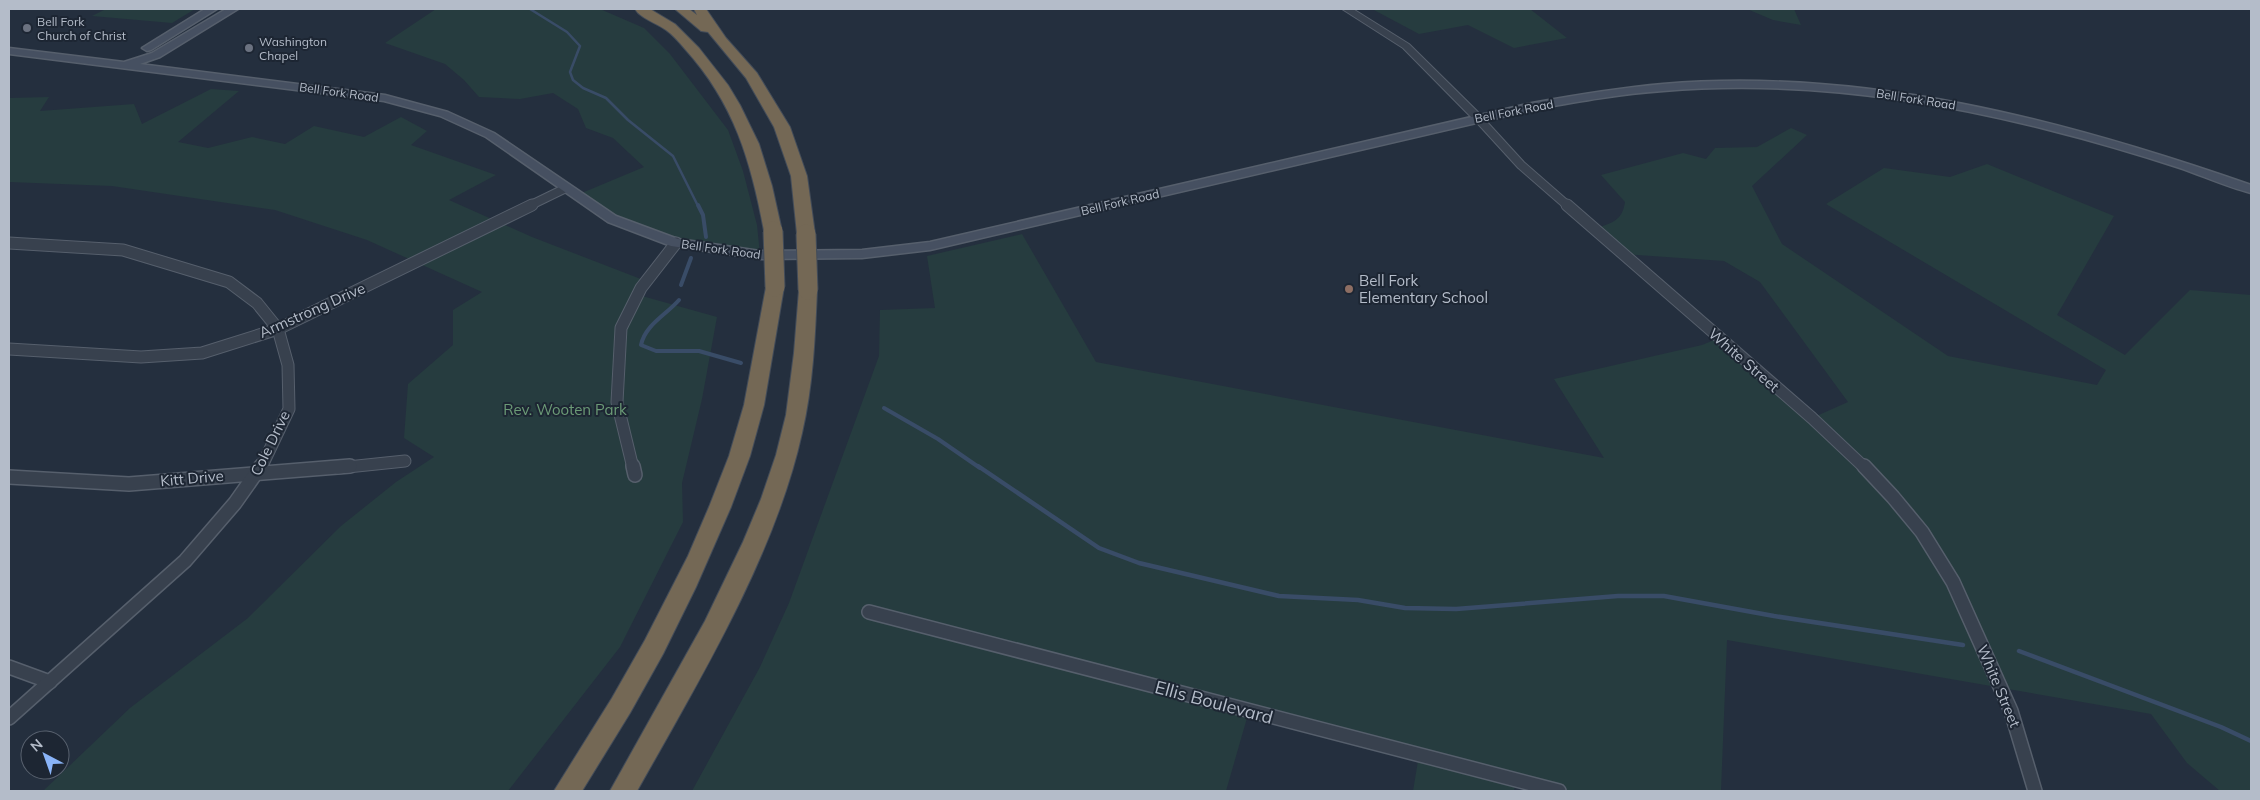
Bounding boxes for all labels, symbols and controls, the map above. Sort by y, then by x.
place label: Bell Fork Church of Christ [37,14,126,43]
marker: Bell Fork Church of Christ [21,22,33,34]
place label: Washington Chapel [259,34,327,63]
marker: Washington Chapel [243,42,255,54]
street label: Bell Fork Road [298,79,380,105]
street label: Bell Fork Road [1875,85,1957,113]
street label: Bell Fork Road [1473,96,1555,126]
street label: Bell Fork Road [1079,186,1161,218]
street label: Bell Fork Road [680,236,762,262]
place label: Bell Fork Elementary School [1359,271,1488,307]
street label: Armstrong Drive [256,278,368,342]
marker: Bell Fork Elementary School [1343,283,1355,295]
street label: White Street [1705,324,1783,396]
park label: Rev. Wooten Park [503,400,627,419]
street label: Cole Drive [246,407,294,479]
street label: Kitt Drive [160,466,224,490]
street label: White Street [1973,642,2025,730]
street label: Ellis Boulevard [1152,675,1276,729]
north arrow [20,730,70,780]
text: N [27,735,46,755]

